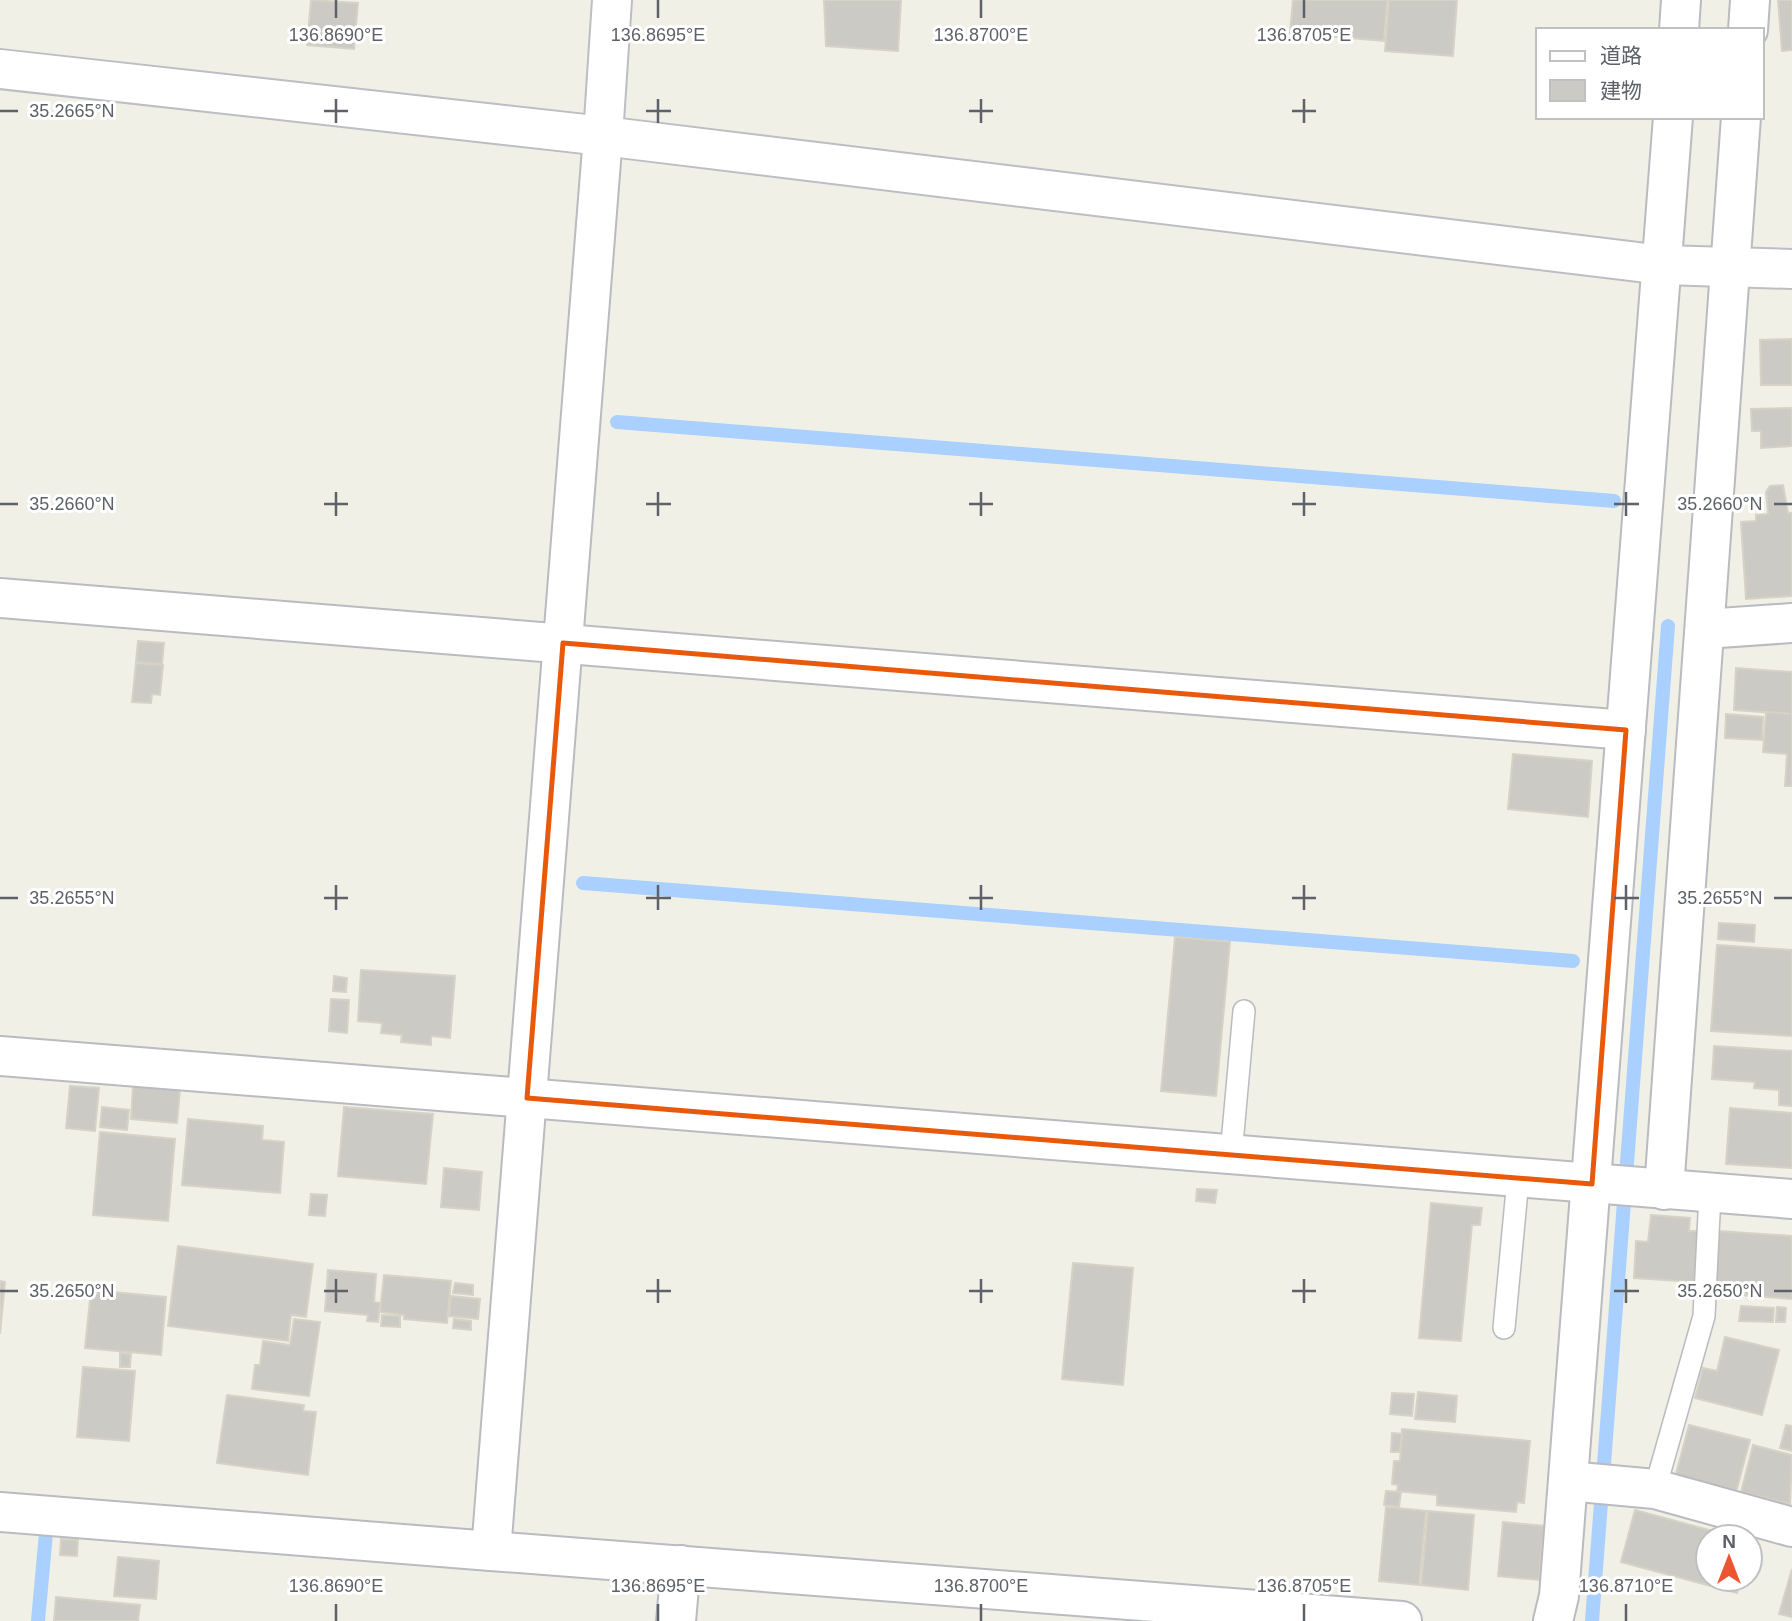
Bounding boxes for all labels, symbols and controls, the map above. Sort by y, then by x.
text: 136.8690°E [289,25,383,45]
text: 136.8695°E [611,25,705,45]
text: 136.8700°E [934,25,1028,45]
text: 136.8705°E [1257,25,1351,45]
legend [1536,28,1764,119]
text: 道路 [1600,44,1642,67]
text: 建物 [1600,79,1642,102]
text: 35.2665°N [29,101,115,121]
text: 35.2660°N [29,494,115,514]
text: 35.2660°N [1677,494,1763,514]
text: 35.2655°N [29,888,115,908]
text: 35.2655°N [1677,888,1763,908]
text: 35.2650°N [29,1281,115,1301]
text: 35.2650°N [1677,1281,1763,1301]
north arrow [1694,1523,1764,1593]
text: N [1722,1531,1736,1552]
text: 136.8690°E [289,1576,383,1596]
text: 136.8695°E [611,1576,705,1596]
text: 136.8700°E [934,1576,1028,1596]
text: 136.8705°E [1257,1576,1351,1596]
text: 136.8710°E [1579,1576,1673,1596]

